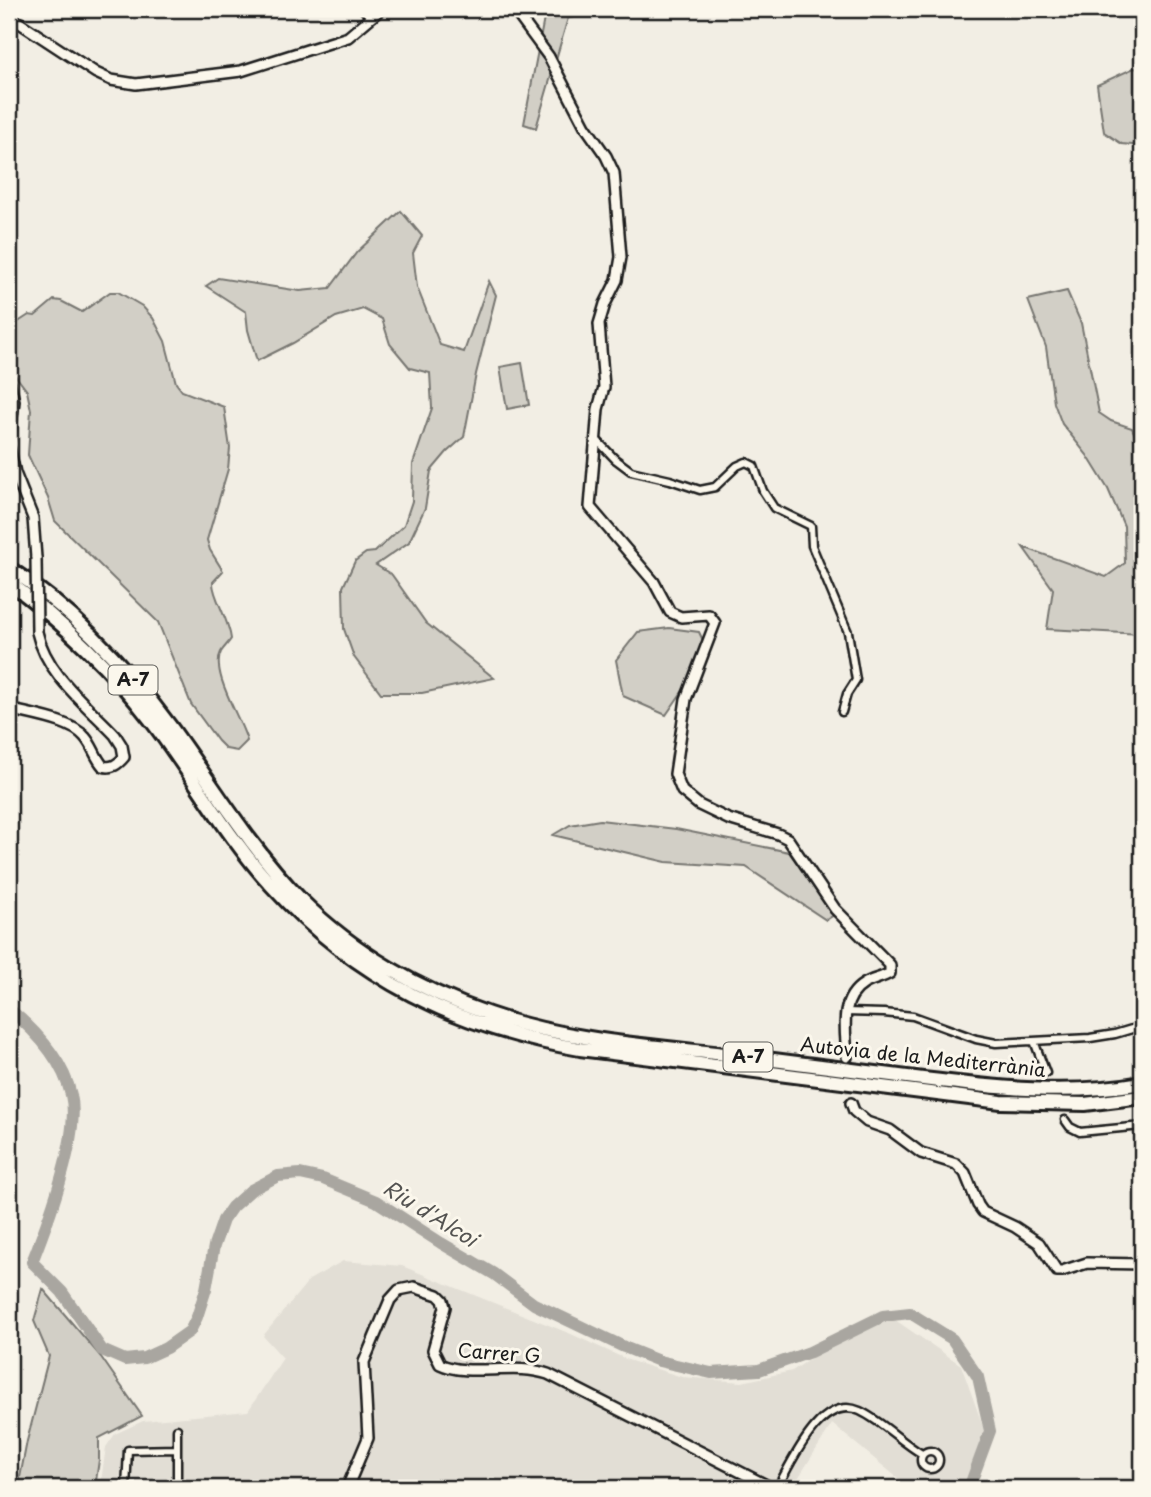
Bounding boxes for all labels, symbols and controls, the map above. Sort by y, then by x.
road number: A-7 [108,666,158,694]
street label: Autovia de la Mediterrània [799,1029,1048,1083]
road number: A-7 [724,1042,772,1072]
water label: Riu d'Alcoi [378,1171,487,1255]
street label: Carrer G [457,1335,541,1369]

